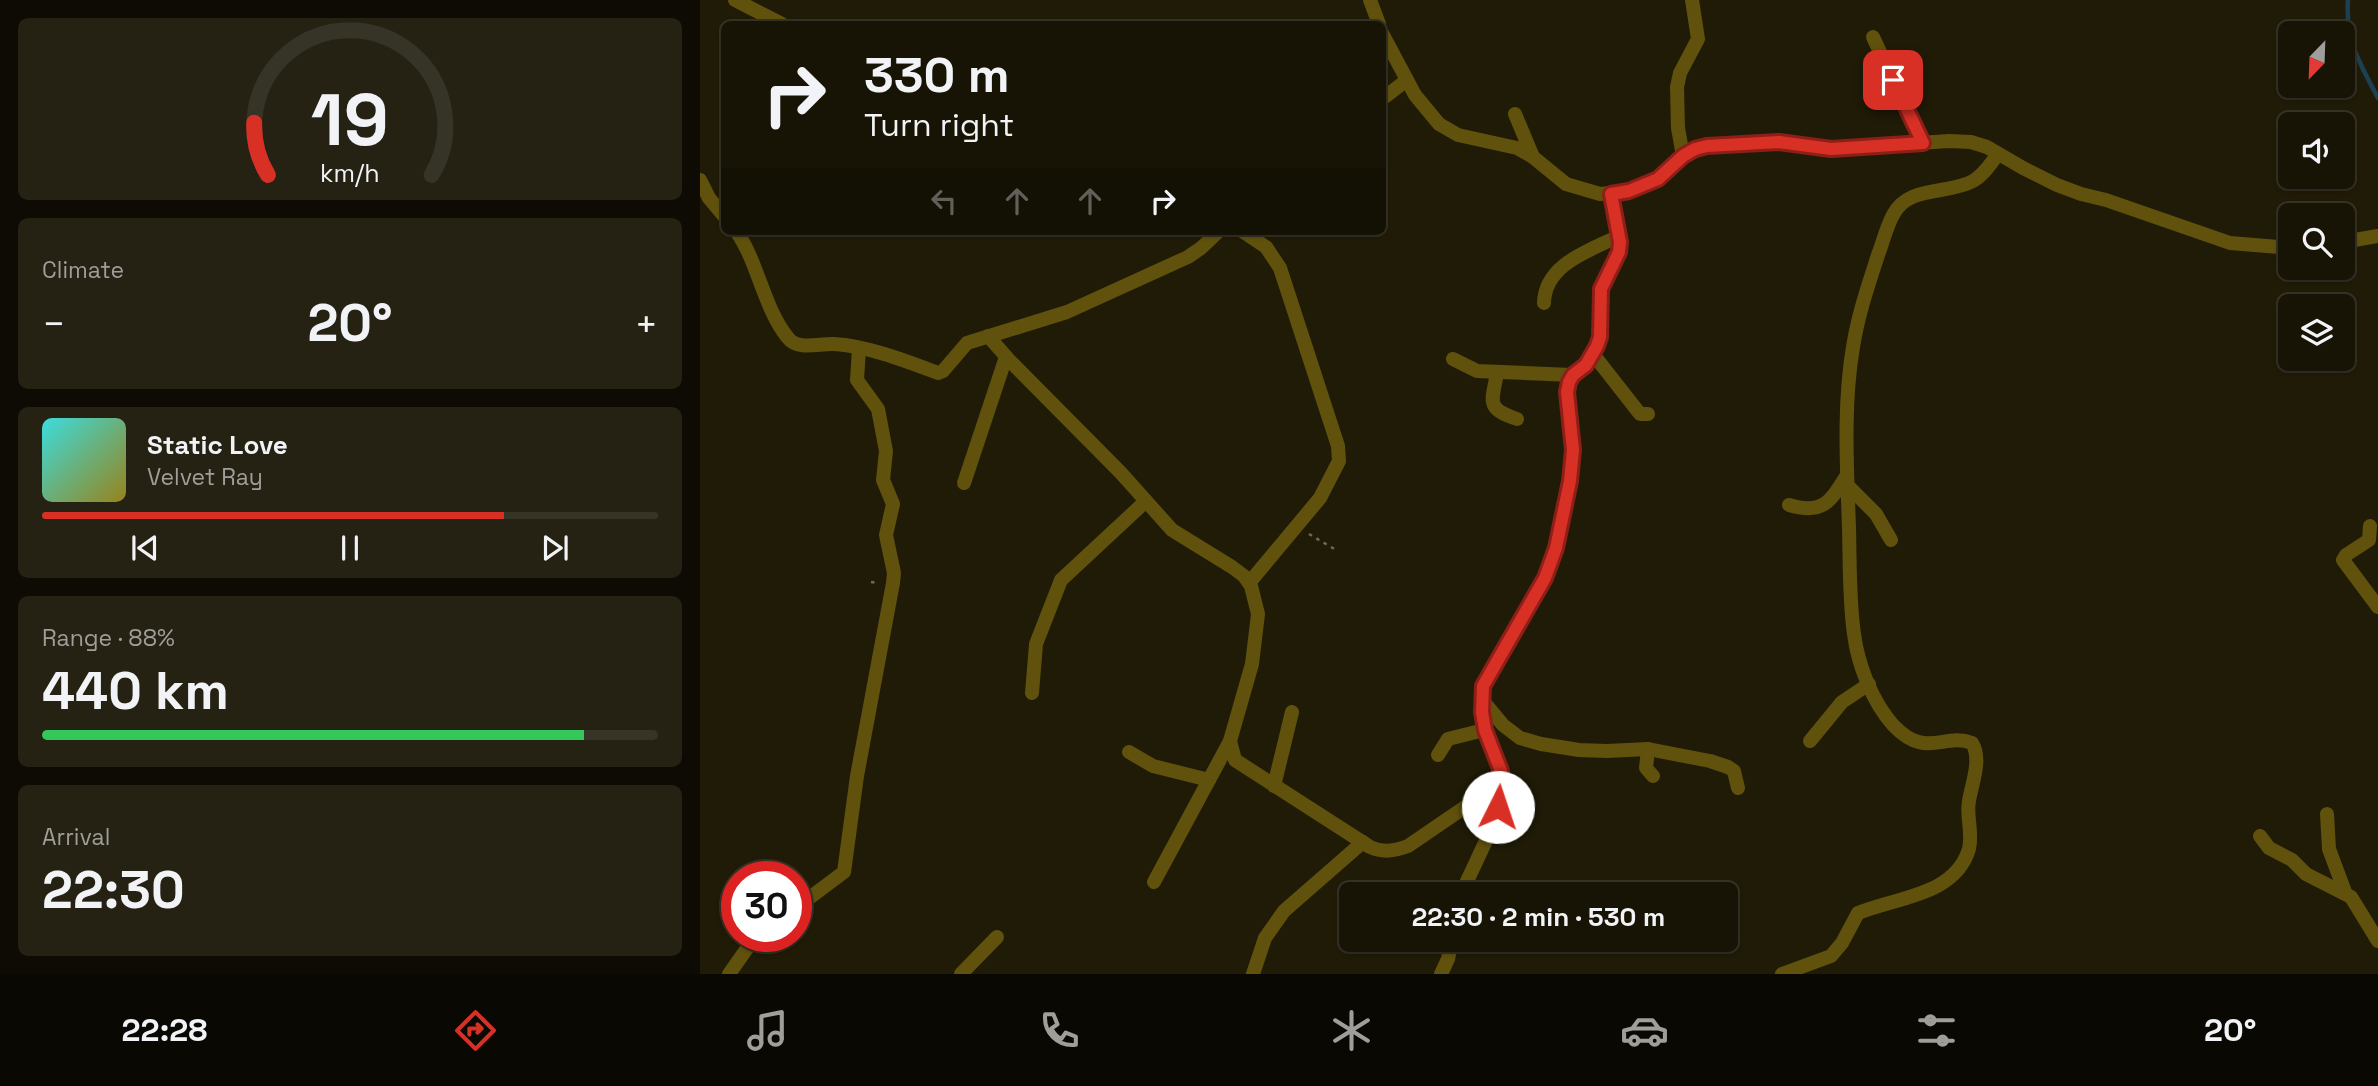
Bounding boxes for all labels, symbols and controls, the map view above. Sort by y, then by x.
north arrow [2278,21,2356,98]
map controls [2278,21,2355,371]
text: 330 m [864,44,1010,106]
icon: right [749,49,840,140]
pin [1863,50,1923,110]
icon: arrive [1874,61,1912,99]
text: 19 [311,73,389,166]
text: Turn right [864,105,1014,145]
button: sound [2278,112,2355,189]
text: km/h [320,157,380,189]
icon: left [925,182,963,220]
icon: ahead [998,182,1036,220]
icon: ahead [1071,182,1109,220]
icon: right [1144,182,1182,220]
button: search [2278,203,2355,280]
text: Climate [42,255,124,285]
text: 20° [307,290,393,356]
button: layers [2278,294,2355,371]
text: − [42,300,66,348]
text: + [634,300,658,348]
text: Static Love [147,428,288,462]
text: Velvet Ray [147,462,263,492]
icon: previous [126,529,164,567]
icon: pause [331,529,369,567]
icon: next [536,529,574,567]
text: Range · 88% [42,623,175,653]
text: 440 km [42,658,229,724]
position arrow [1461,770,1535,844]
text: Arrival [42,822,110,852]
text: 22:30 [42,857,185,923]
speed limit sign: 30 [721,861,812,952]
text: 22:30 · 2 min · 530 m [1412,900,1665,934]
icon: directions [451,1006,500,1055]
icon: music [743,1006,792,1055]
icon: phone [1035,1006,1084,1055]
icon: climate [1327,1006,1376,1055]
icon: car [1620,1006,1669,1055]
icon: filters [1912,1006,1961,1055]
text: 22:28 [122,1010,207,1050]
text: 20° [2204,1010,2256,1050]

